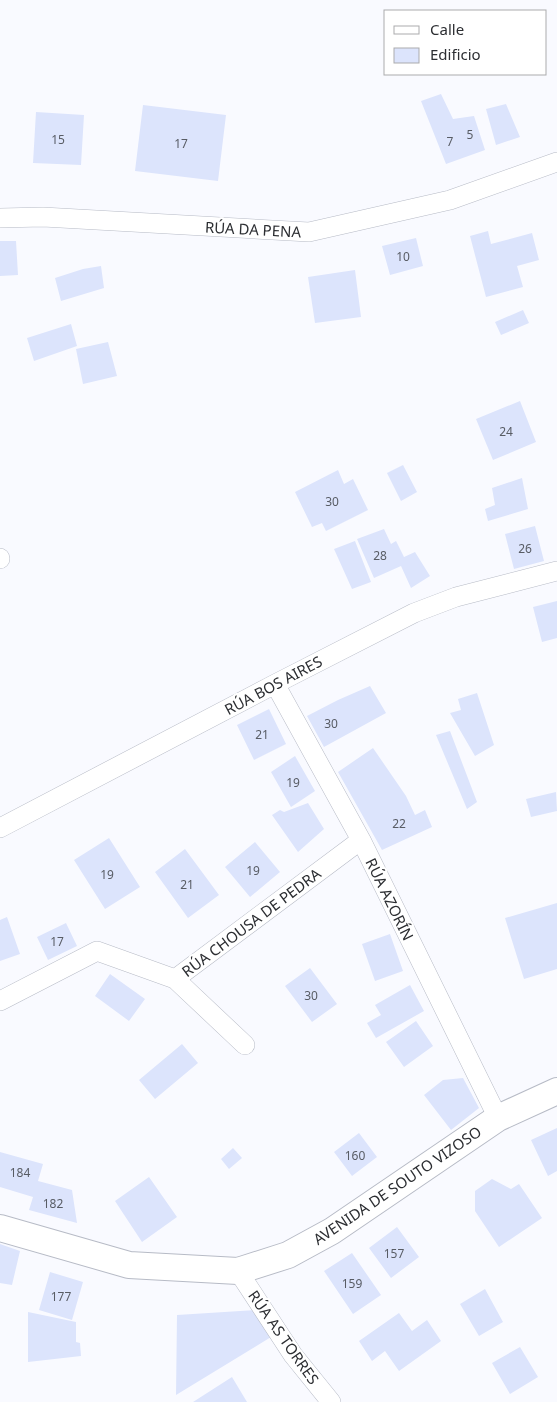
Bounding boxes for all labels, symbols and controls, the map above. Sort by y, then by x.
legend [384,10,547,75]
text: Calle [430,19,464,39]
text: Edificio [430,44,481,64]
house number: 5 [467,126,474,143]
house number: 15 [51,131,65,148]
house number: 7 [447,133,454,150]
house number: 17 [174,135,188,152]
street label: RÚA DA PENA [204,216,302,242]
house number: 10 [396,248,410,265]
house number: 24 [499,423,513,440]
house number: 30 [325,493,339,510]
house number: 26 [518,540,532,557]
house number: 28 [373,547,387,564]
street label: RÚA BOS AIRES [221,651,325,719]
house number: 30 [324,715,338,732]
house number: 21 [255,726,269,743]
house number: 19 [286,774,300,791]
house number: 22 [392,815,406,832]
street label: RÚA AZORÍN [361,855,419,943]
house number: 19 [246,862,260,879]
street label: RÚA CHOUSA DE PEDRA [177,863,325,981]
house number: 19 [100,866,114,883]
house number: 21 [180,876,194,893]
house number: 17 [50,933,64,950]
house number: 30 [304,987,318,1004]
street label: AVENIDA DE SOUTO VIZOSO [309,1121,485,1249]
house number: 160 [345,1147,365,1164]
house number: 184 [10,1164,30,1181]
house number: 182 [43,1195,63,1212]
house number: 157 [384,1245,404,1262]
house number: 159 [342,1275,362,1292]
street label: RÚA AS TORRES [244,1286,324,1388]
house number: 177 [51,1288,71,1305]

